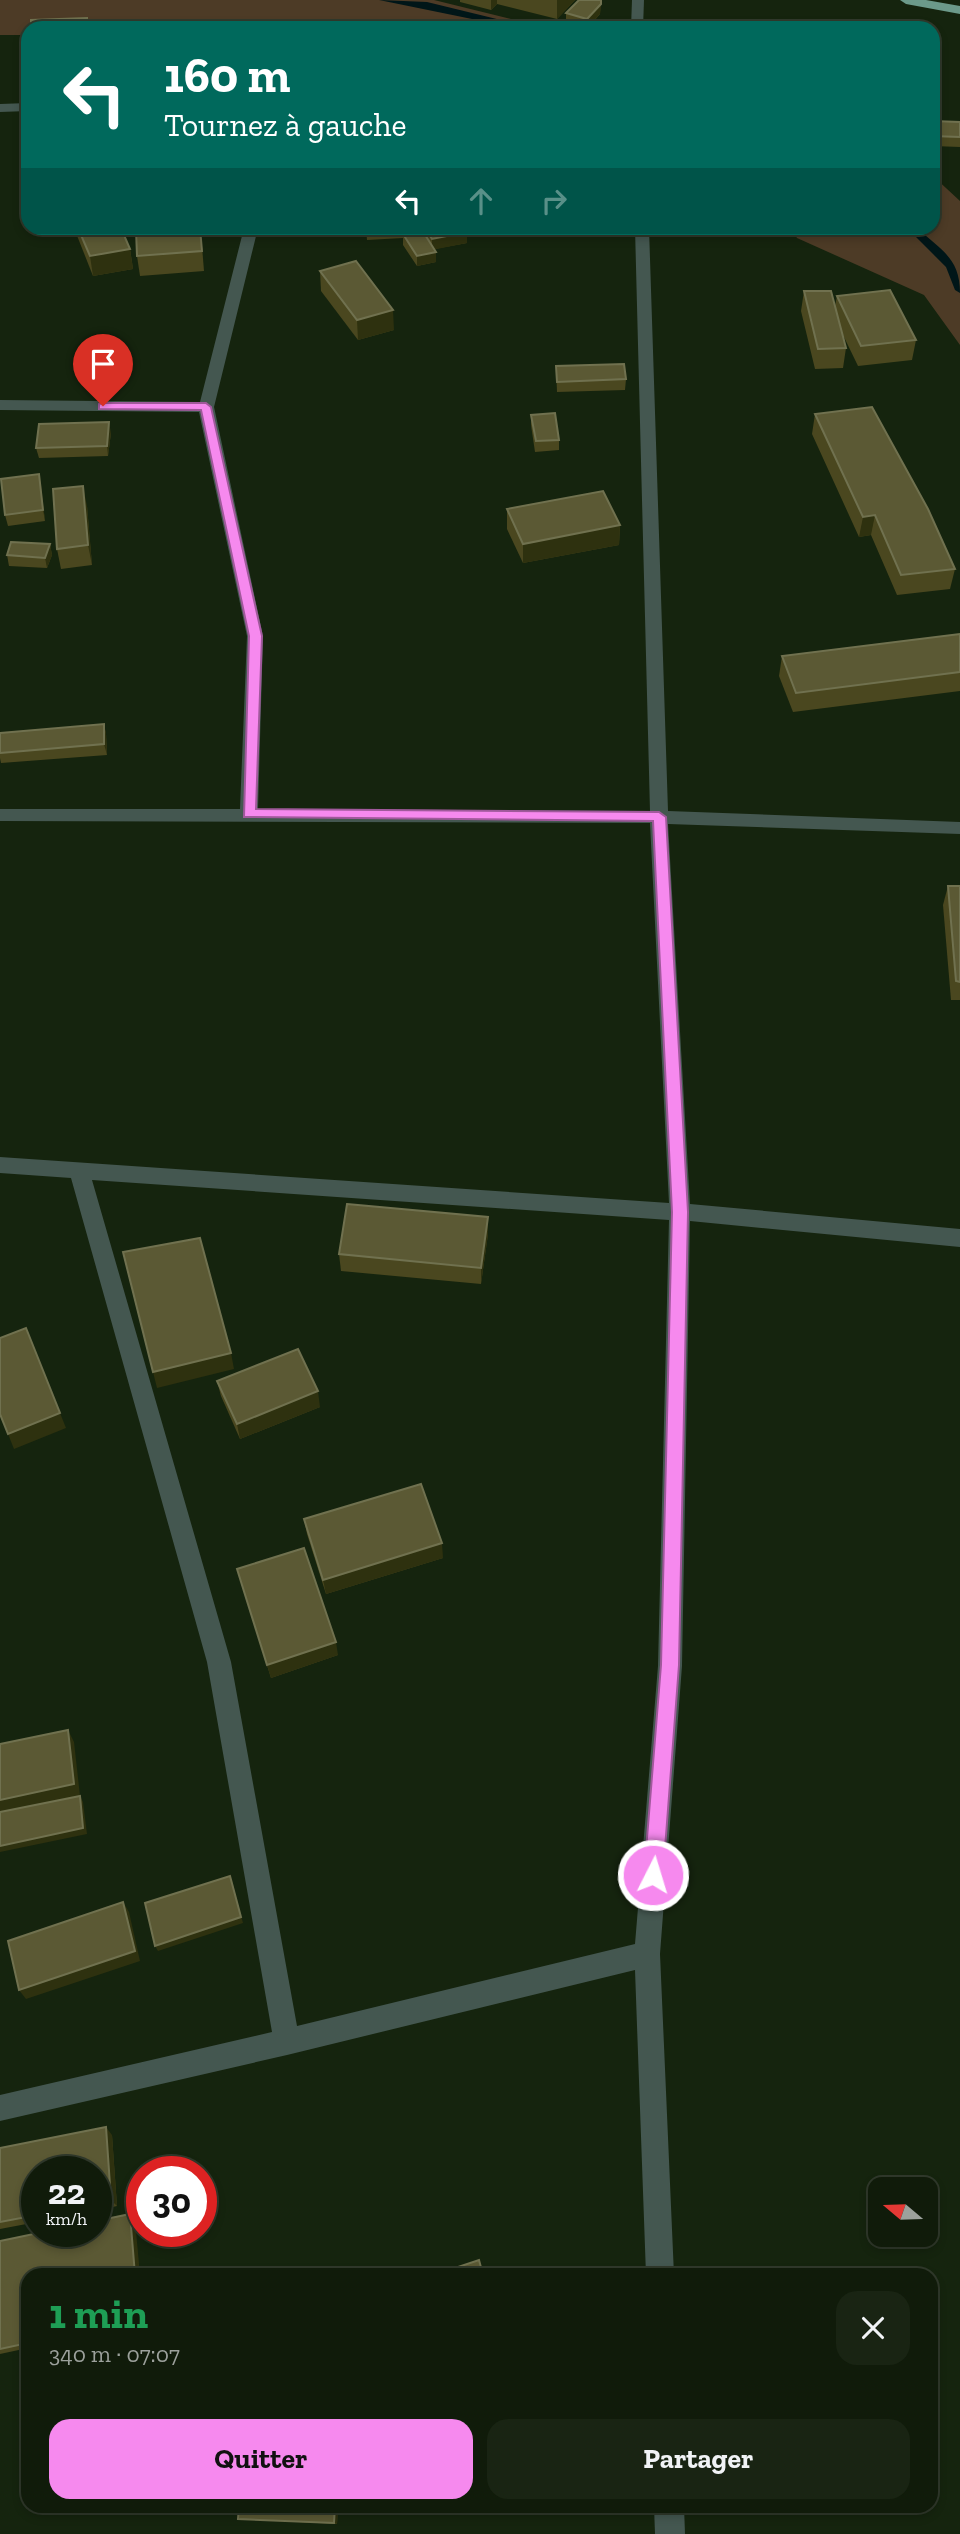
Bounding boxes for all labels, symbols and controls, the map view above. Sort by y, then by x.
text: 160 m [164,46,290,105]
icon: left [49,49,140,140]
text: Tournez à gauche [164,106,407,144]
icon: left [389,182,427,220]
icon: ahead [462,182,500,220]
icon: right [535,182,573,220]
pin [73,334,133,406]
icon: arrive [84,345,122,383]
position arrow [616,1838,690,1912]
speed limit sign: 30 [126,2156,217,2247]
text: 22 [48,2171,85,2213]
north arrow [868,2177,938,2247]
map controls [868,2177,938,2247]
text: km/h [46,2208,87,2230]
text: 1 min [49,2288,148,2339]
button: close [836,2291,910,2365]
text: 340 m · 07:07 [49,2340,180,2368]
button: Quitter [49,2419,473,2499]
button: Partager [487,2419,910,2499]

